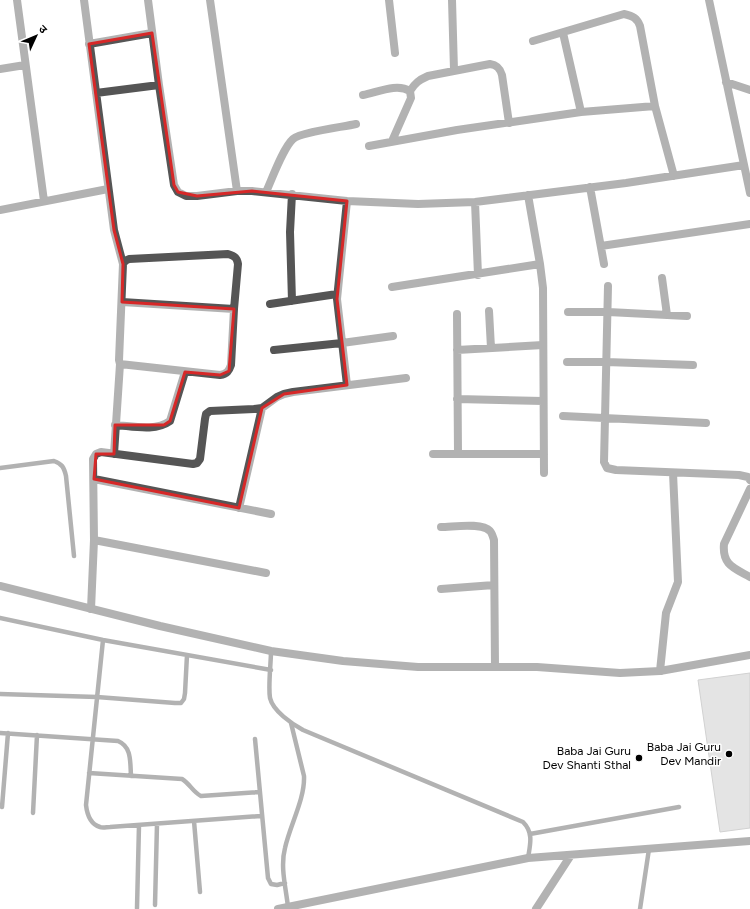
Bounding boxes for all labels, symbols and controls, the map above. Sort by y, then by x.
north arrow [16,16,56,56]
text: उ [36,23,50,37]
place label: Baba Jai Guru Dev Mandir [647,740,721,768]
place label: Baba Jai Guru Dev Shanti Sthal [543,744,631,772]
marker: Baba Jai Guru Dev Mandir [724,749,734,759]
marker: Baba Jai Guru Dev Shanti Sthal [634,753,644,763]

